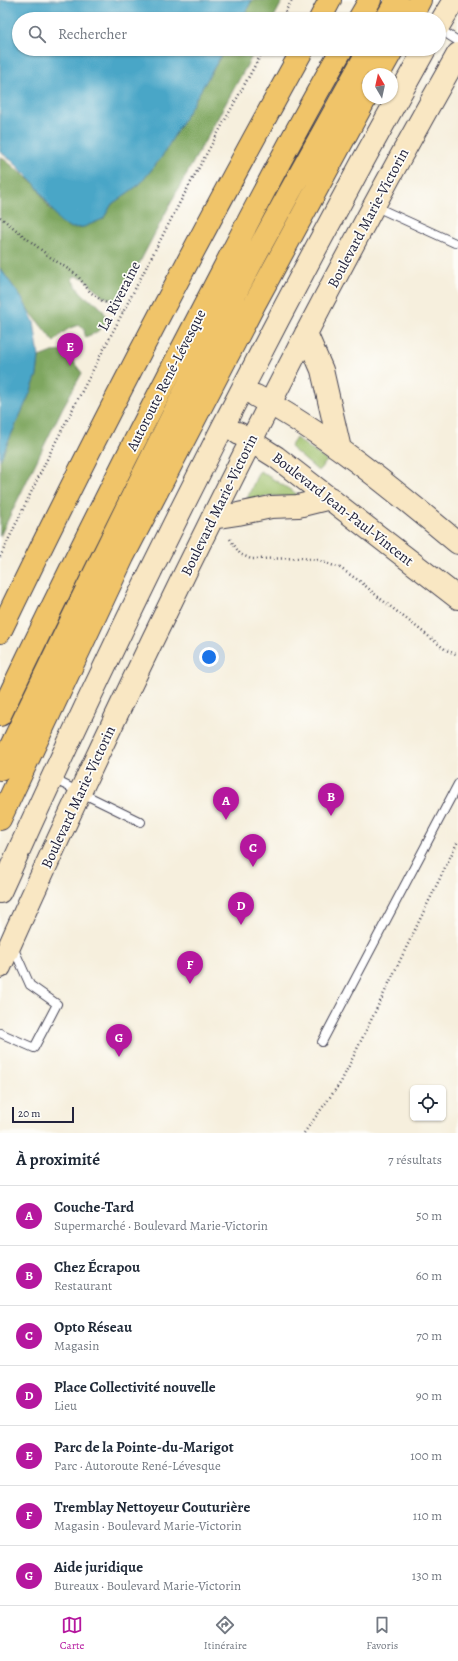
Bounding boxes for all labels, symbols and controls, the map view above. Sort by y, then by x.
search box [12,12,446,56]
icon: search [26,23,48,45]
text: Rechercher [58,24,127,44]
north arrow [362,68,398,104]
street label: Boulevard Marie-Victorin [323,145,413,291]
street label: La Riveraine [93,257,145,334]
street label: Autoroute René-Lévesque [121,305,211,455]
pin: E [57,333,83,366]
street label: Boulevard Marie-Victorin [176,431,262,579]
street label: Boulevard Jean-Paul-Vincent [268,447,418,571]
your location [199,647,219,667]
street label: Boulevard Marie-Victorin [36,722,120,872]
pin: B [318,783,344,816]
pin: A [213,787,239,820]
pin: C [240,834,266,867]
pin: D [228,892,254,925]
pin: F [177,951,203,984]
pin: G [106,1024,132,1057]
map controls [410,1085,446,1121]
button: locate [410,1085,446,1121]
scale bar [12,1105,74,1124]
text: 20 m [18,1106,40,1121]
text: À proximité [16,1148,100,1171]
text: 7 résultats [388,1151,442,1168]
text: Couche-Tard [54,1197,134,1217]
text: A [25,1207,33,1224]
text: 50 m [416,1207,442,1224]
text: Supermarché · Boulevard Marie-Victorin [54,1217,268,1234]
text: Chez Écrapou [54,1257,140,1277]
text: B [25,1267,33,1284]
text: 60 m [416,1267,442,1284]
text: Restaurant [54,1277,112,1294]
text: Opto Réseau [54,1317,132,1337]
text: C [25,1327,33,1344]
text: 70 m [416,1327,442,1344]
text: Magasin [54,1337,99,1354]
text: Place Collectivité nouvelle [54,1377,216,1397]
text: D [24,1387,34,1404]
text: 90 m [416,1387,442,1404]
text: Lieu [54,1397,77,1414]
text: Parc de la Pointe-du-Marigot [54,1437,234,1457]
text: E [25,1447,33,1464]
text: 100 m [410,1447,442,1464]
text: Parc · Autoroute René-Lévesque [54,1457,221,1474]
text: Tremblay Nettoyeur Couturière [54,1497,250,1517]
text: F [26,1507,32,1524]
text: 110 m [413,1507,442,1524]
text: Magasin · Boulevard Marie-Victorin [54,1517,242,1534]
text: Aide juridique [54,1557,143,1577]
text: G [25,1567,33,1584]
text: 130 m [412,1567,442,1584]
text: Bureaux · Boulevard Marie-Victorin [54,1577,241,1594]
tab: Carte [60,1614,84,1653]
tab: Itinéraire [204,1614,247,1653]
tab: Favoris [366,1614,398,1653]

